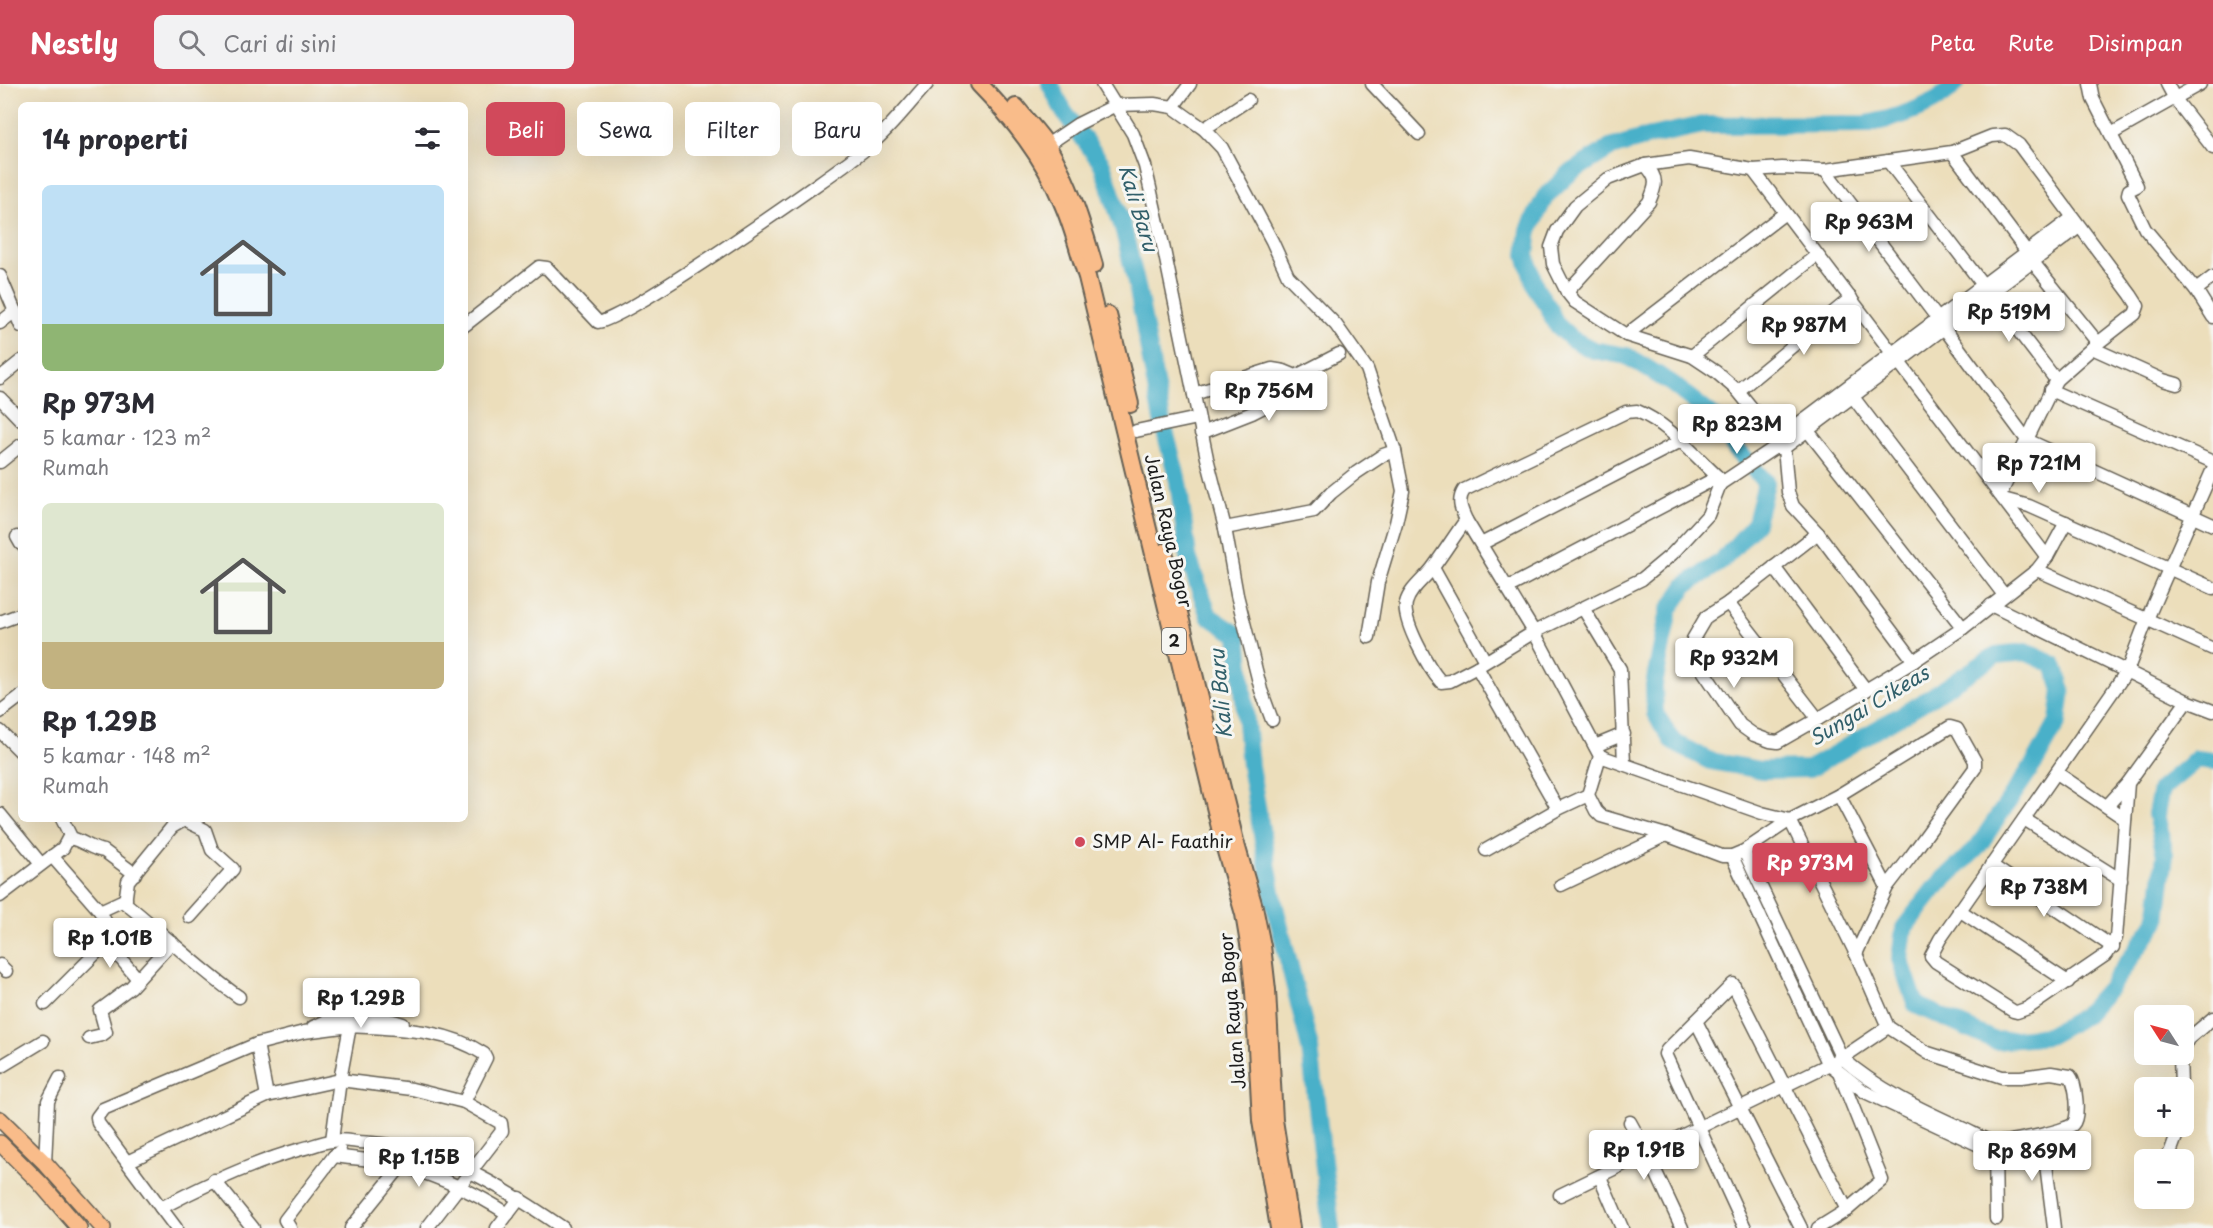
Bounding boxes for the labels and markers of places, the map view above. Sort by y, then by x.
pin: Rp 963M [1814,202,1924,253]
pin: Rp 519M [1954,292,2064,343]
pin: Rp 987M [1749,305,1859,356]
pin: Rp 756M [1214,371,1324,422]
pin: Rp 823M [1682,404,1792,455]
pin: Rp 721M [1984,443,2094,494]
pin: Rp 932M [1679,638,1789,689]
place label: SMP Al- Faathir [1092,827,1234,854]
marker: SMP Al- Faathir [1073,835,1087,849]
pin: Rp 973M [1755,843,1865,894]
pin: Rp 738M [1989,867,2099,918]
pin: Rp 1.01B [48,918,172,969]
pin: Rp 1.29B [299,978,423,1029]
pin: Rp 1.91B [1582,1130,1706,1181]
pin: Rp 869M [1977,1131,2087,1182]
pin: Rp 1.15B [357,1137,481,1188]

